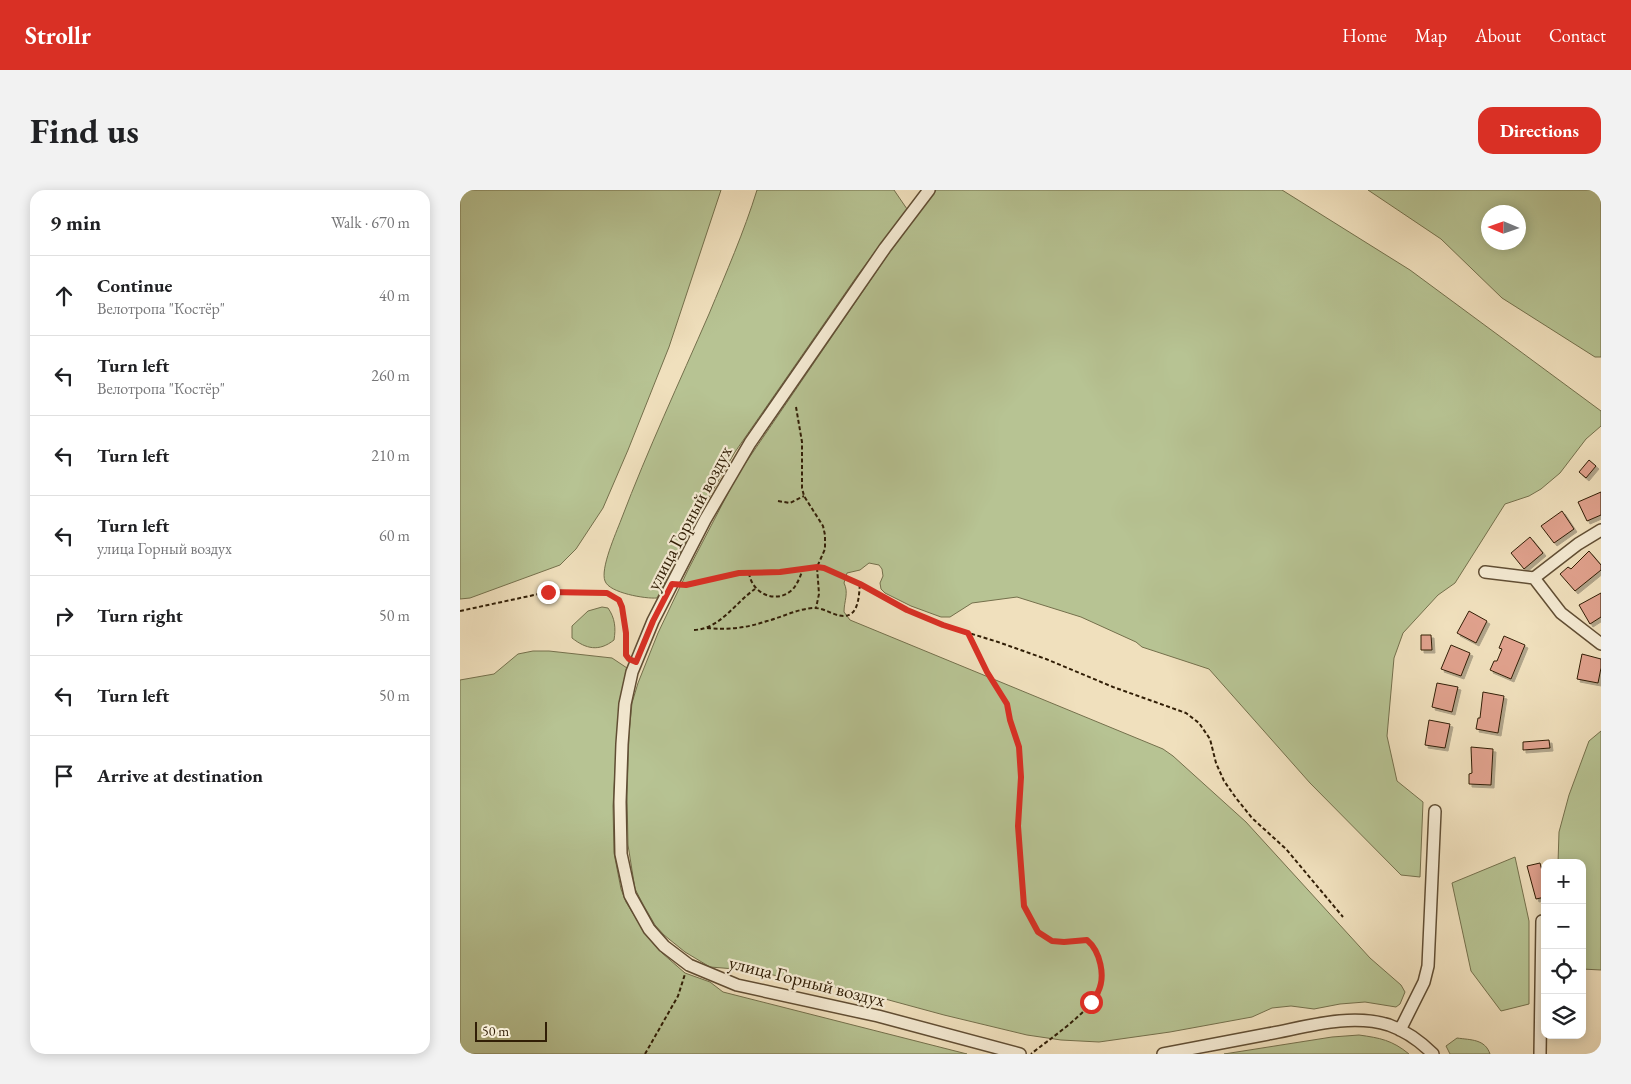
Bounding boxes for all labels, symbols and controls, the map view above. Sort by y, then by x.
text: Strollr [25,20,91,51]
text: Home [1342,24,1387,47]
text: Map [1415,24,1447,47]
text: About [1475,24,1521,47]
text: Contact [1549,24,1606,47]
button: Directions [1478,107,1601,154]
text: Find us [30,108,139,153]
north arrow [1481,205,1526,250]
text: 9 min [50,209,101,236]
text: Walk · 670 m [331,212,410,233]
text: Continue [97,273,172,298]
icon: ahead [50,282,78,310]
text: 40 m [379,285,410,306]
text: Велотропа "Костёр" [97,298,225,319]
text: Turn left [97,353,169,378]
icon: left [50,362,78,390]
text: 260 m [371,365,410,386]
text: Велотропа "Костёр" [97,378,225,399]
street label: улица Горный воздух [640,441,738,595]
icon: left [50,442,78,470]
text: Turn left [97,443,169,468]
text: 210 m [371,445,410,466]
text: Turn left [97,513,169,538]
icon: left [50,522,78,550]
text: 60 m [379,525,410,546]
text: улица Горный воздух [97,538,232,559]
route end [537,581,560,604]
icon: right [50,602,78,630]
text: Turn right [97,603,183,628]
text: 50 m [379,605,410,626]
icon: left [50,682,78,710]
text: Turn left [97,683,169,708]
text: 50 m [379,685,410,706]
icon: arrive [50,762,78,790]
text: Arrive at destination [97,763,263,788]
map controls [1541,859,1586,1039]
button: + [1541,859,1586,904]
button: − [1541,904,1586,949]
street label: улица Горный воздух [726,949,889,1013]
button: locate [1541,949,1586,994]
route start [1080,991,1103,1014]
button: layers [1541,994,1586,1039]
scale bar [475,1019,548,1042]
text: 50 m [482,1022,509,1040]

